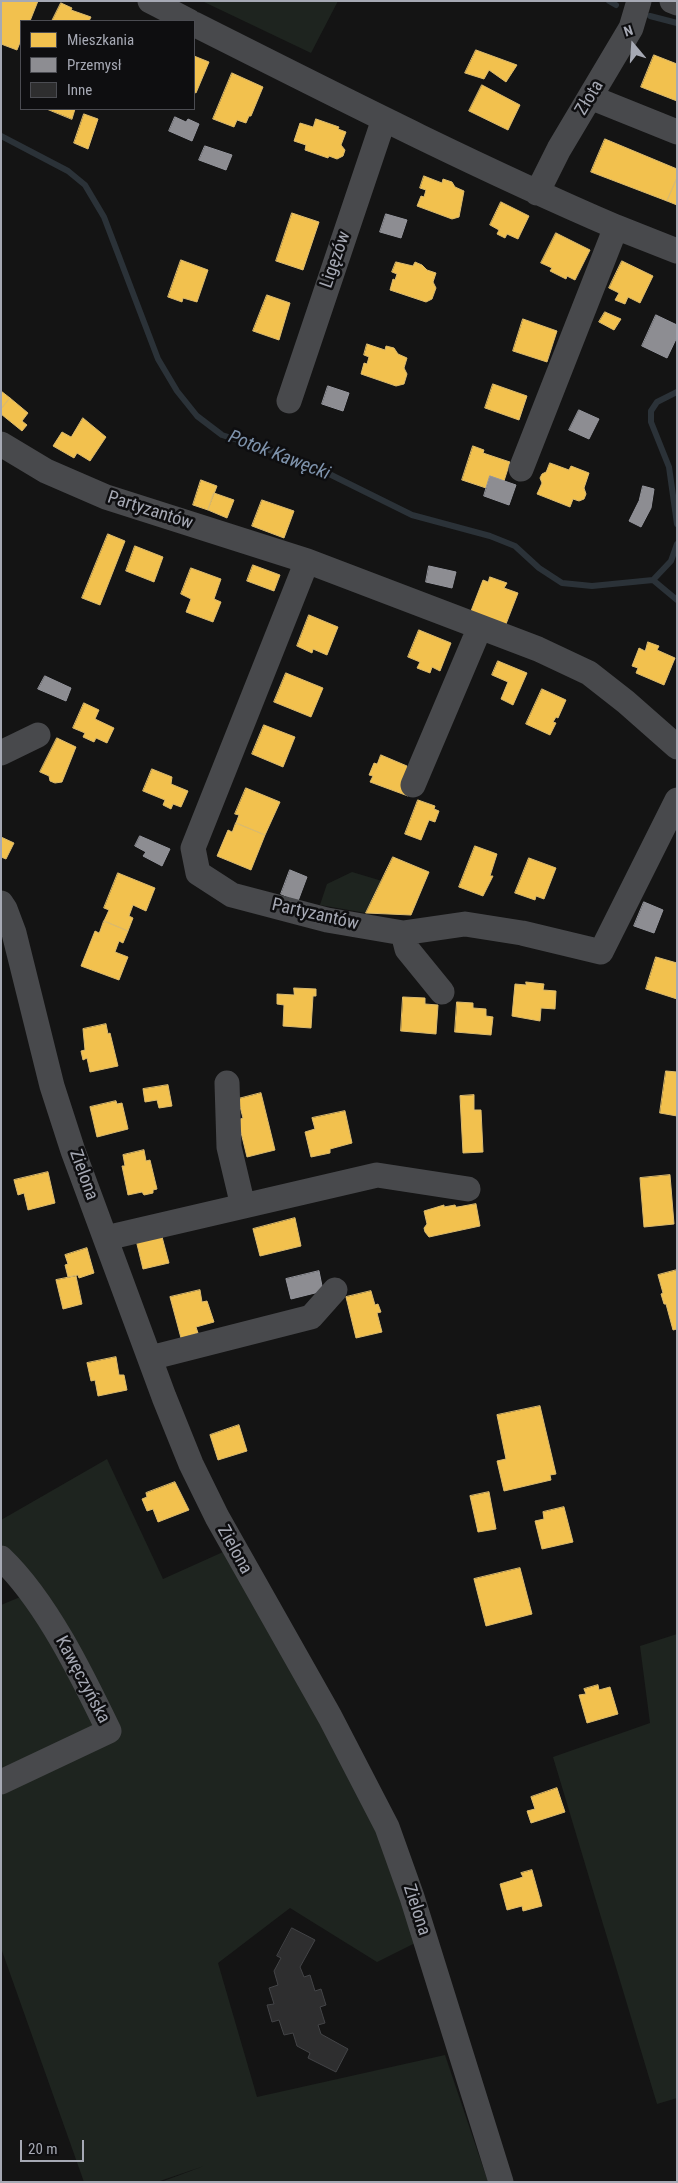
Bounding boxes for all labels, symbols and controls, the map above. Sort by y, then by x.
legend [20,20,195,110]
north arrow [608,20,658,70]
text: N [622,22,635,40]
text: Mieszkania [67,31,134,49]
text: Przemysł [67,56,122,74]
street label: Złota [571,77,609,119]
text: Inne [67,81,92,99]
street label: Ligęzów [316,229,356,291]
water label: Potok Kawęcki [225,426,333,486]
street label: Partyzantów [105,487,195,535]
street label: Partyzantów [270,895,360,935]
street label: Zielona [64,1147,102,1203]
street label: Zielona [212,1522,256,1578]
street label: Kawęczyńska [50,1633,114,1727]
street label: Zielona [398,1882,434,1938]
scale bar [22,2130,86,2162]
text: 20 m [28,2140,58,2158]

